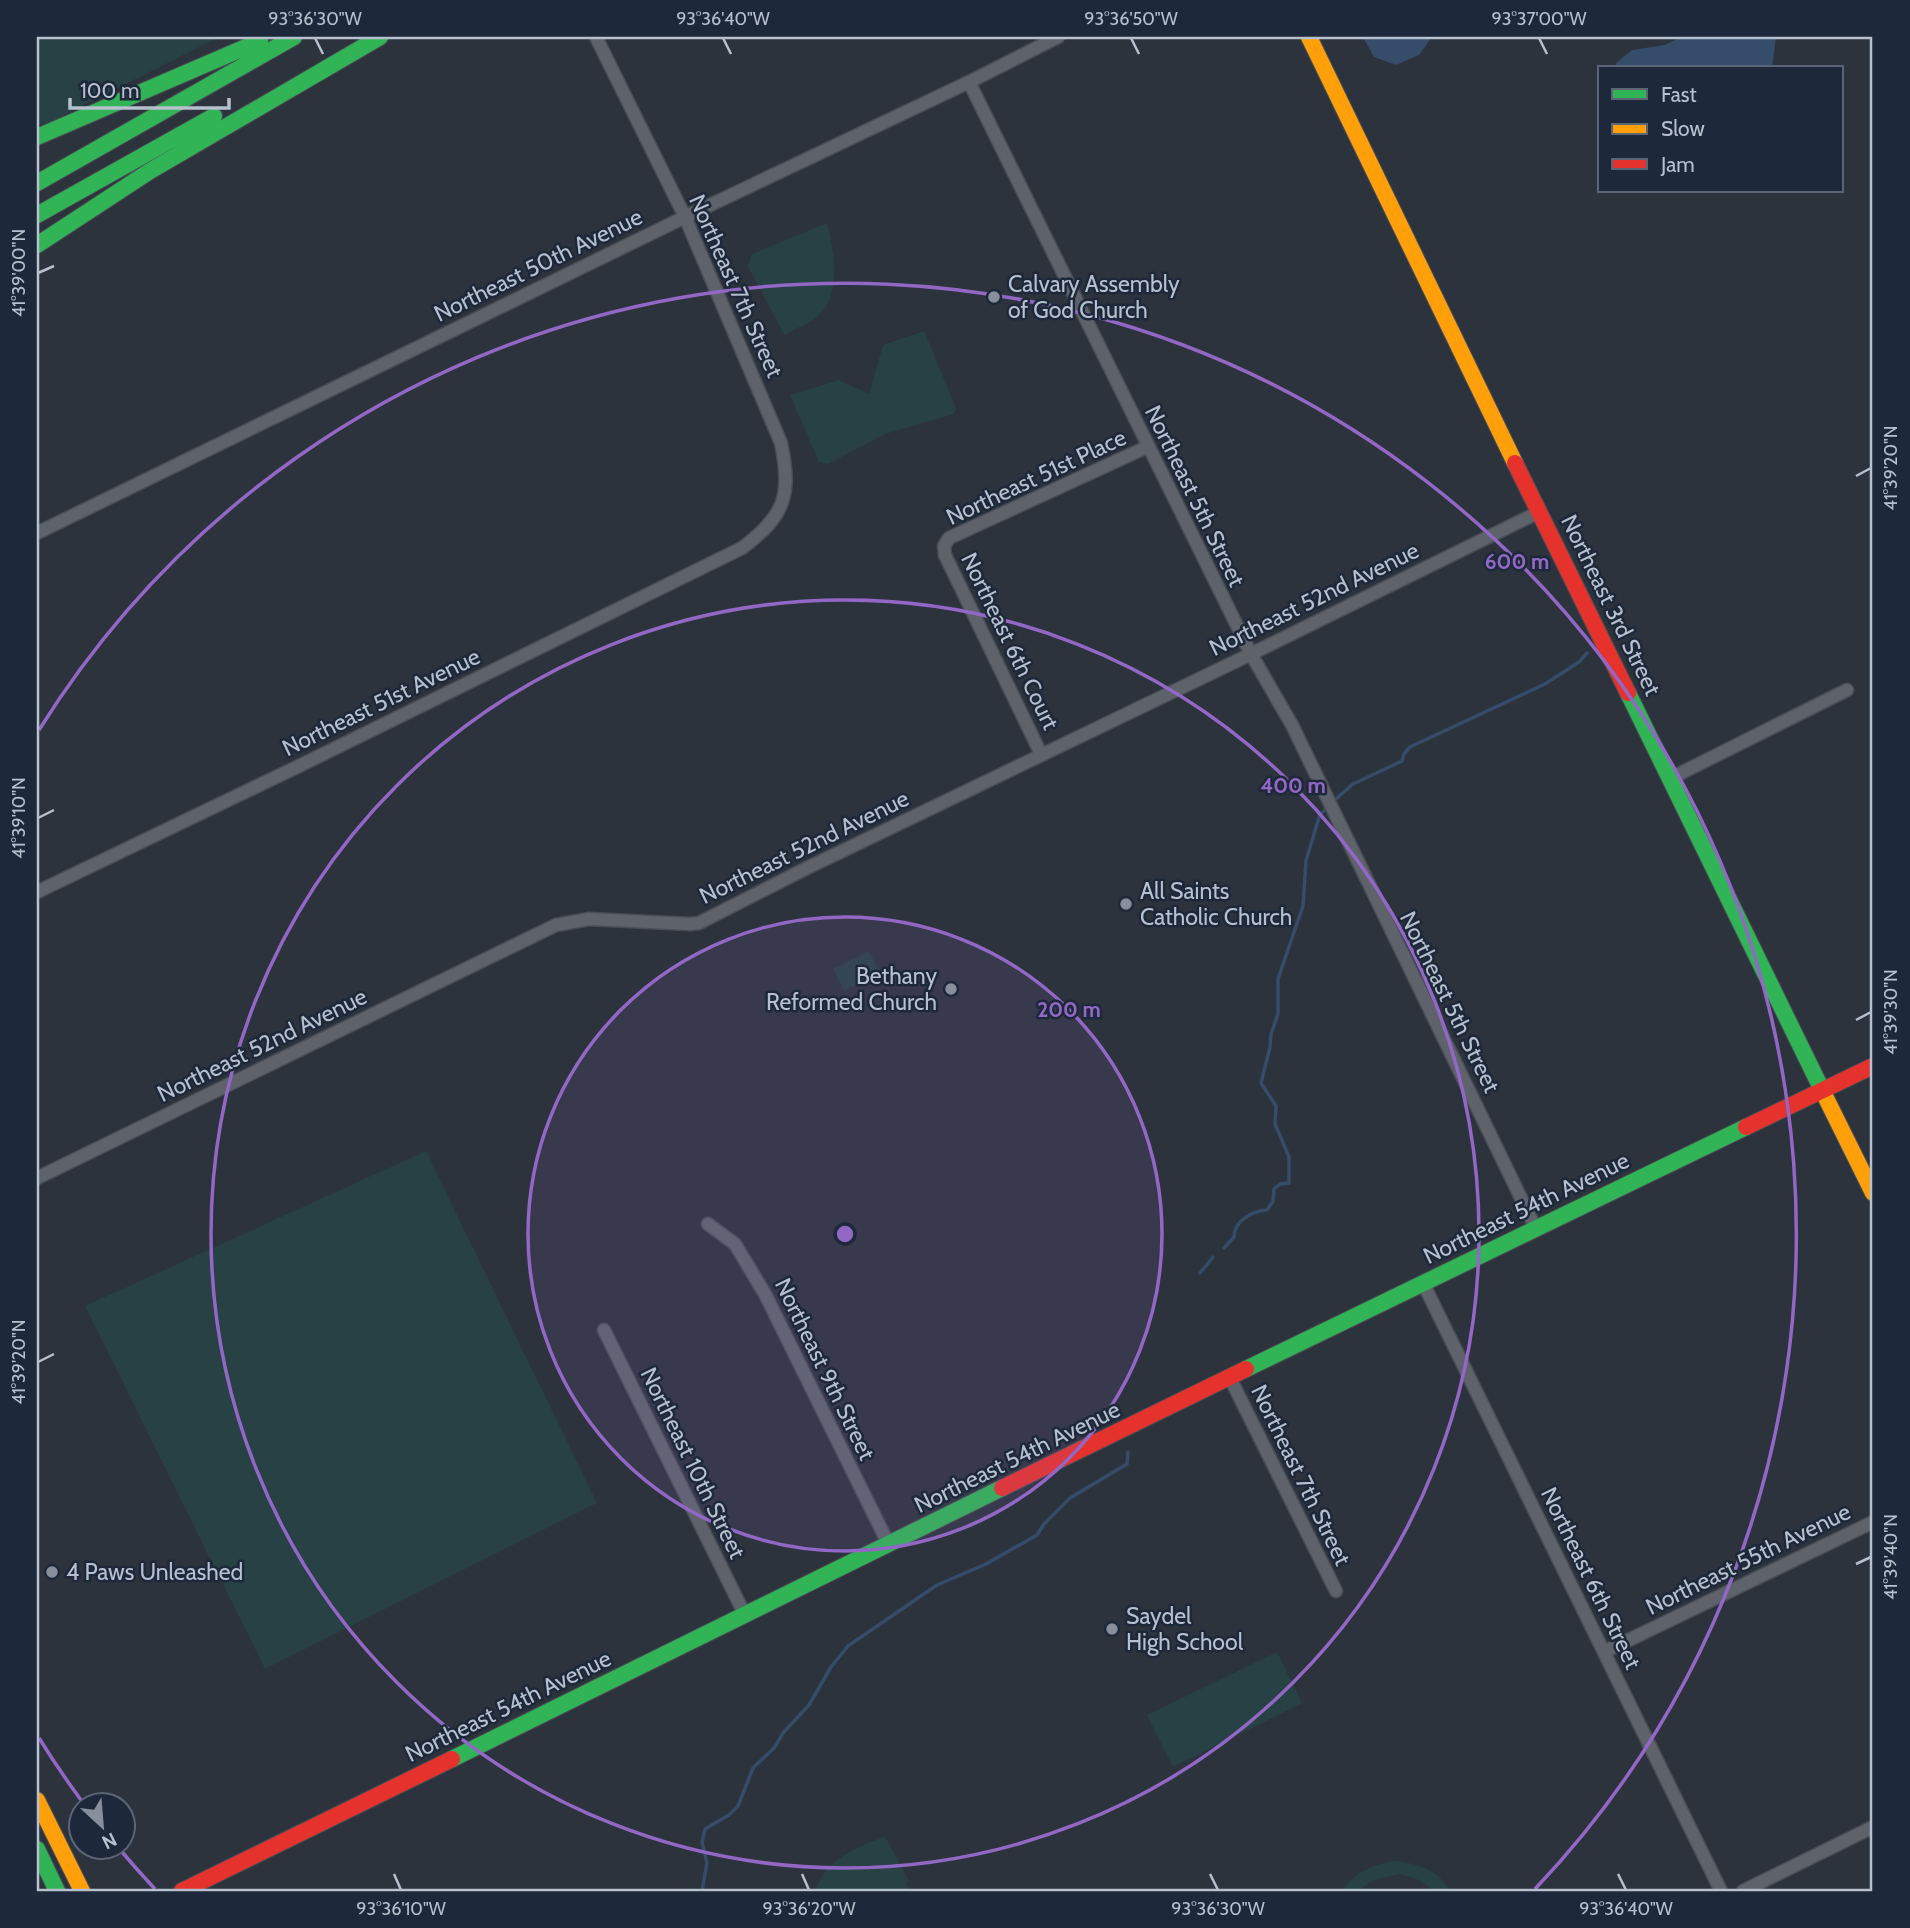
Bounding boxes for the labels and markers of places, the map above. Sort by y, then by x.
place label: Calvary Assembly of God Church [1008,270,1180,324]
marker: Calvary Assembly of God Church [986,289,1002,305]
place label: All Saints Catholic Church [1140,877,1292,931]
marker: All Saints Catholic Church [1118,896,1134,912]
place label: Bethany Reformed Church [766,962,937,1016]
marker: Bethany Reformed Church [943,981,959,997]
centre of rings [833,1222,857,1246]
place label: 4 Paws Unleashed [66,1558,243,1586]
marker: 4 Paws Unleashed [44,1564,60,1580]
place label: Saydel High School [1126,1602,1244,1656]
marker: Saydel High School [1104,1621,1120,1637]

